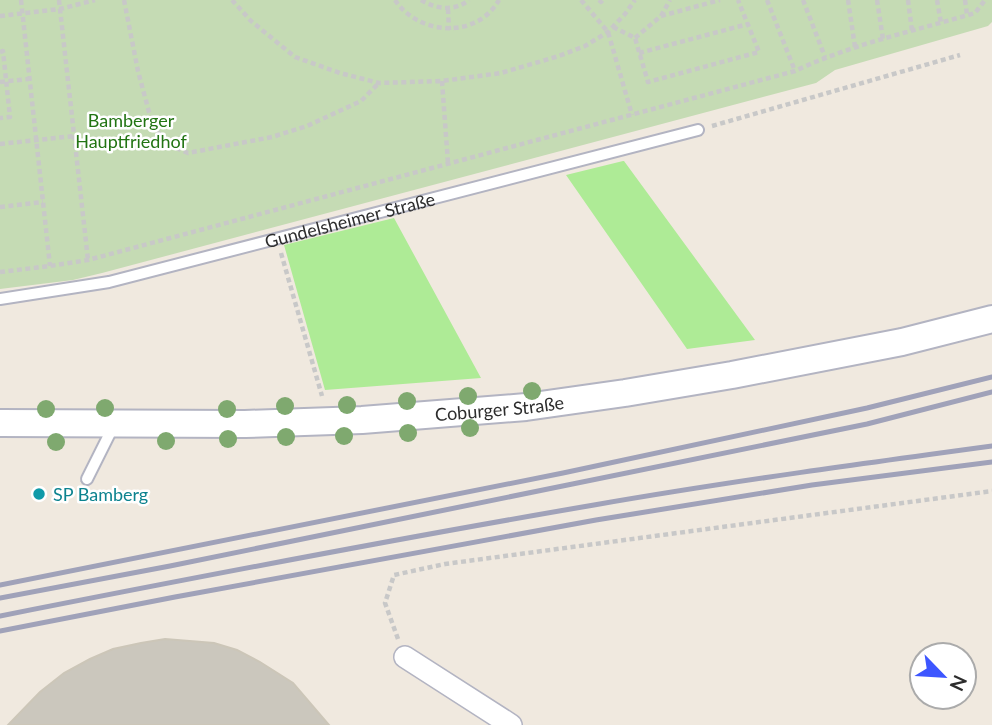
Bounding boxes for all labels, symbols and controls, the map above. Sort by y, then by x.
park label: Bamberger Hauptfriedhof [75,109,187,152]
street label: Gundelsheimer Straße [262,187,437,252]
street label: Coburger Straße [434,391,565,425]
place label: SP Bamberg [53,483,148,505]
marker: SP Bamberg [31,486,47,502]
north arrow [908,641,978,711]
text: N [945,672,972,695]

